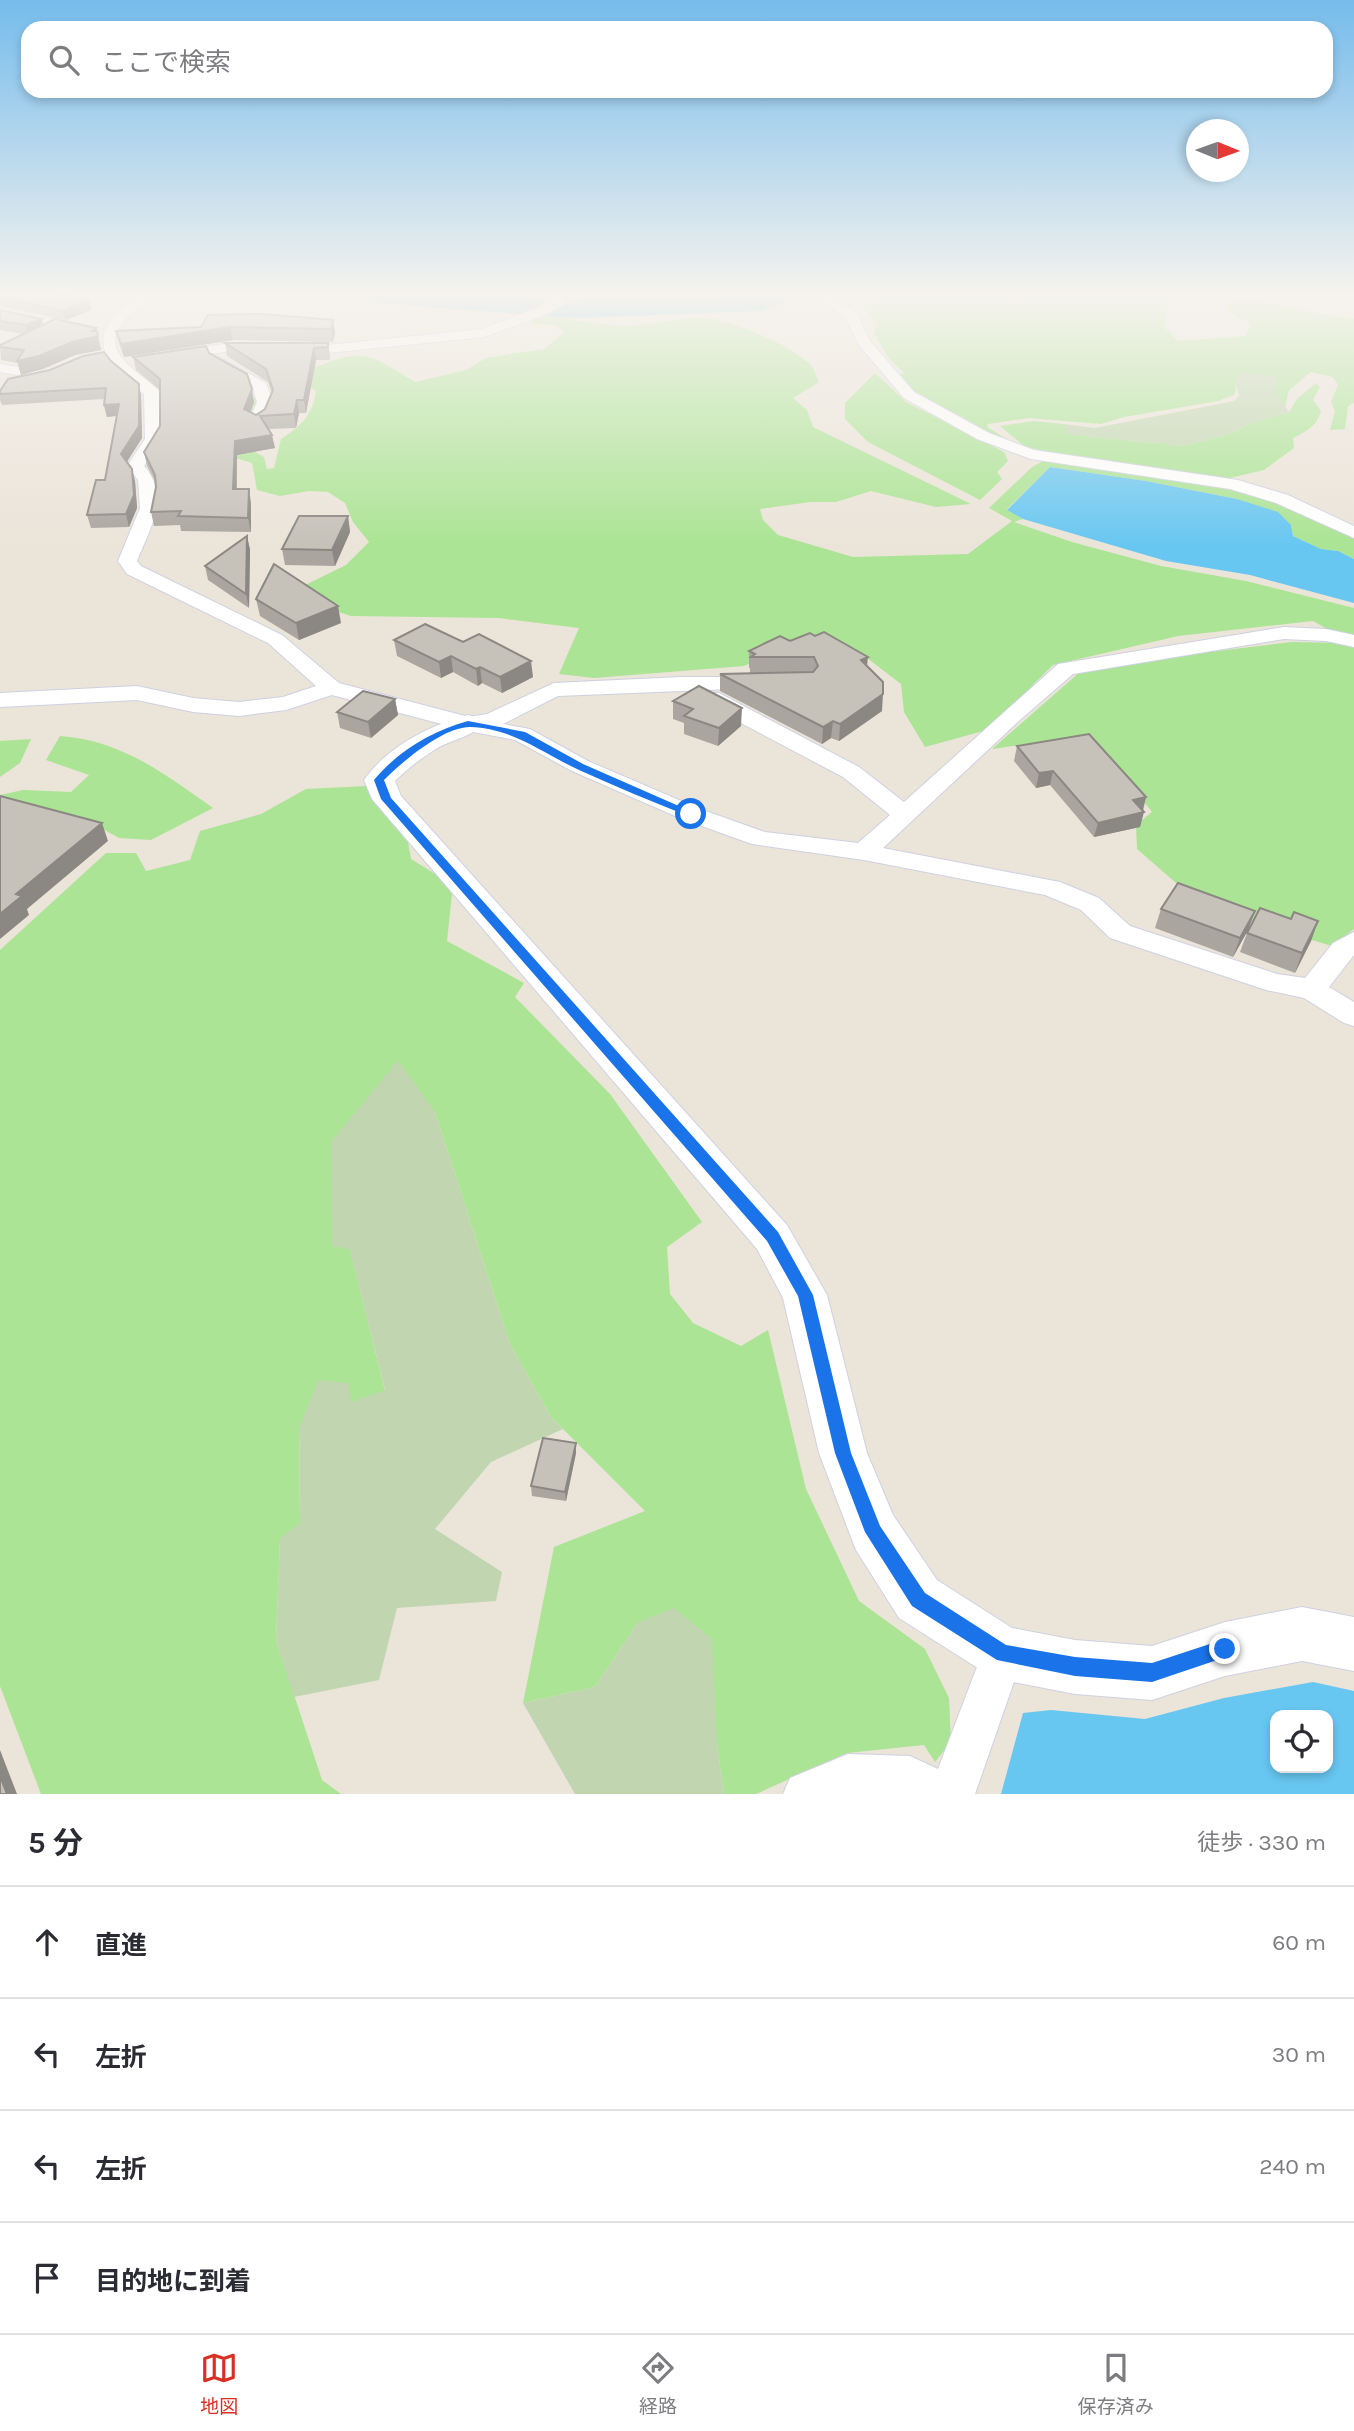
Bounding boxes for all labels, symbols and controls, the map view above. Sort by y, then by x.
search box [21,21,1333,98]
icon: search [45,41,83,79]
text: ここで検索 [101,47,231,78]
north arrow [1186,119,1249,182]
route start [675,798,706,829]
route end [1209,1633,1240,1664]
map controls [1270,1710,1333,1773]
button: locate [1270,1710,1333,1773]
text: 5 分 [28,1825,83,1861]
text: 徒歩 · 330 m [1197,1829,1326,1856]
icon: ahead [28,1923,66,1961]
text: 60 m [1272,1929,1326,1956]
text: 直進 [95,1930,147,1961]
icon: left [28,2035,66,2073]
text: 30 m [1272,2041,1326,2068]
text: 左折 [95,2042,147,2073]
icon: left [28,2147,66,2185]
text: 240 m [1259,2153,1326,2180]
text: 左折 [95,2154,147,2185]
icon: arrive [28,2259,66,2297]
text: 目的地に到着 [95,2266,251,2297]
tab: 地図 [200,2349,238,2418]
tab: 経路 [639,2349,677,2418]
tab: 保存済み [1078,2349,1154,2418]

